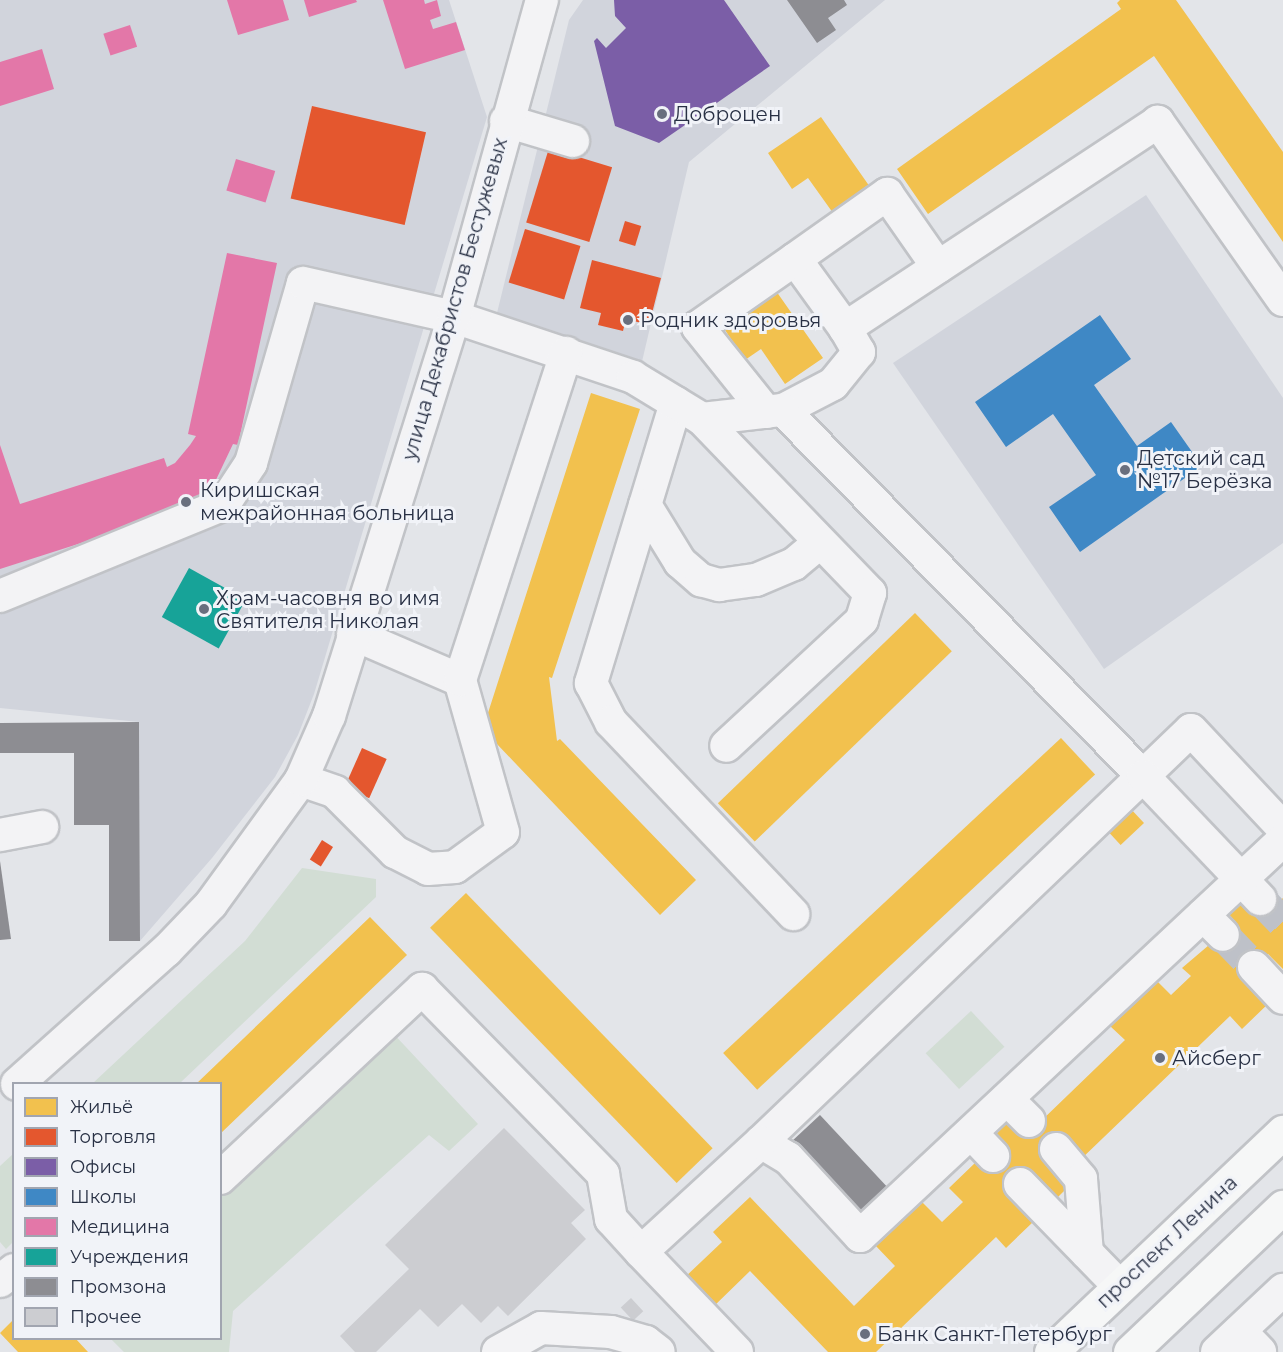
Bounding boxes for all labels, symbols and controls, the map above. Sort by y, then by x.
place label: Доброцен [674,102,781,126]
marker: Доброцен [655,107,669,121]
street label: улица Декабристов Бестужевых [397,135,513,463]
place label: Родник здоровья [640,308,821,332]
marker: Родник здоровья [621,313,635,327]
place label: Детский сад №17 Берёзка [1137,446,1273,493]
marker: Детский сад №17 Берёзка [1118,463,1132,477]
place label: Киришская межрайонная больница [200,478,455,525]
marker: Киришская межрайонная больница [177,493,195,511]
place label: Храм-часовня во имя Святителя Николая [216,586,440,633]
marker: Храм-часовня во имя Святителя Николая [197,602,211,616]
place label: Айсберг [1172,1046,1261,1070]
marker: Айсберг [1153,1051,1167,1065]
legend [12,1082,222,1340]
text: Жильё [70,1096,133,1118]
text: Торговля [70,1126,156,1148]
text: Офисы [70,1156,136,1178]
street label: проспект Ленина [1092,1171,1242,1313]
text: Школы [70,1186,137,1208]
text: Медицина [70,1216,170,1238]
text: Учреждения [70,1246,189,1268]
text: Промзона [70,1276,167,1298]
text: Прочее [70,1306,142,1328]
place label: Банк Санкт-Петербург [877,1322,1112,1346]
marker: Банк Санкт-Петербург [858,1327,872,1341]

